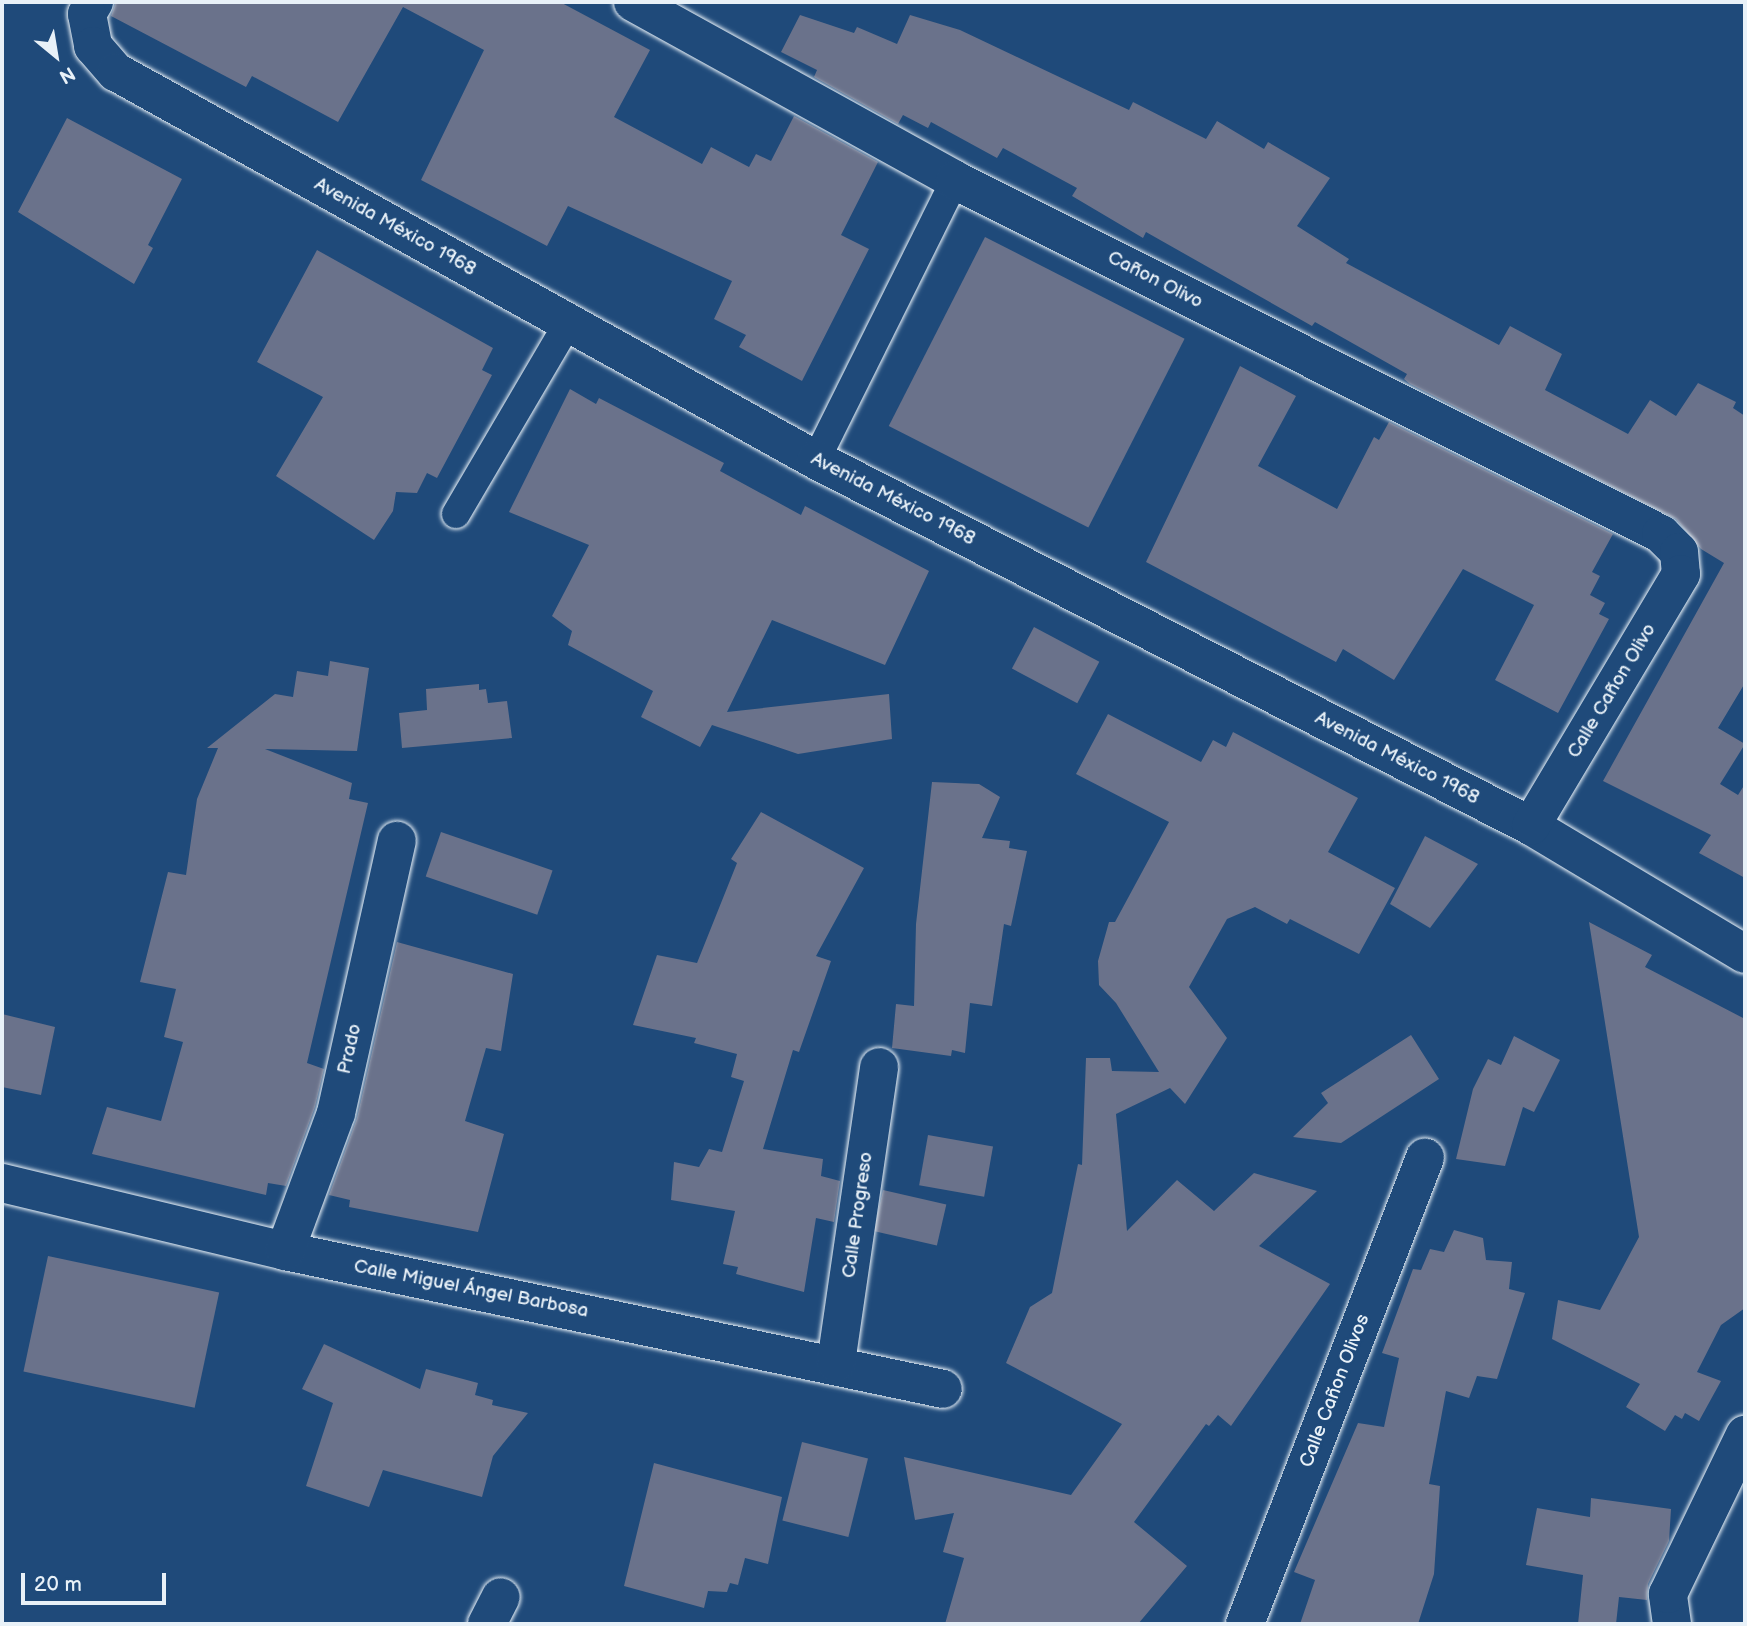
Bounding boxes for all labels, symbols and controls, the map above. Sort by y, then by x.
north arrow [21,21,91,91]
text: N [55,61,79,88]
street label: Avenida México 1968 [310,173,480,281]
street label: Cañon Olivo [1104,246,1206,314]
street label: Avenida México 1968 [807,448,979,550]
street label: Calle Cañon Olivo [1563,620,1661,762]
street label: Avenida México 1968 [1311,707,1483,809]
street label: Prado [333,1022,367,1076]
street label: Calle Progreso [838,1150,878,1280]
street label: Calle Miguel Ángel Barbosa [352,1255,590,1323]
street label: Calle Cañon Olivos [1295,1311,1375,1471]
scale bar [24,1560,170,1604]
text: 20 m [34,1572,82,1597]

